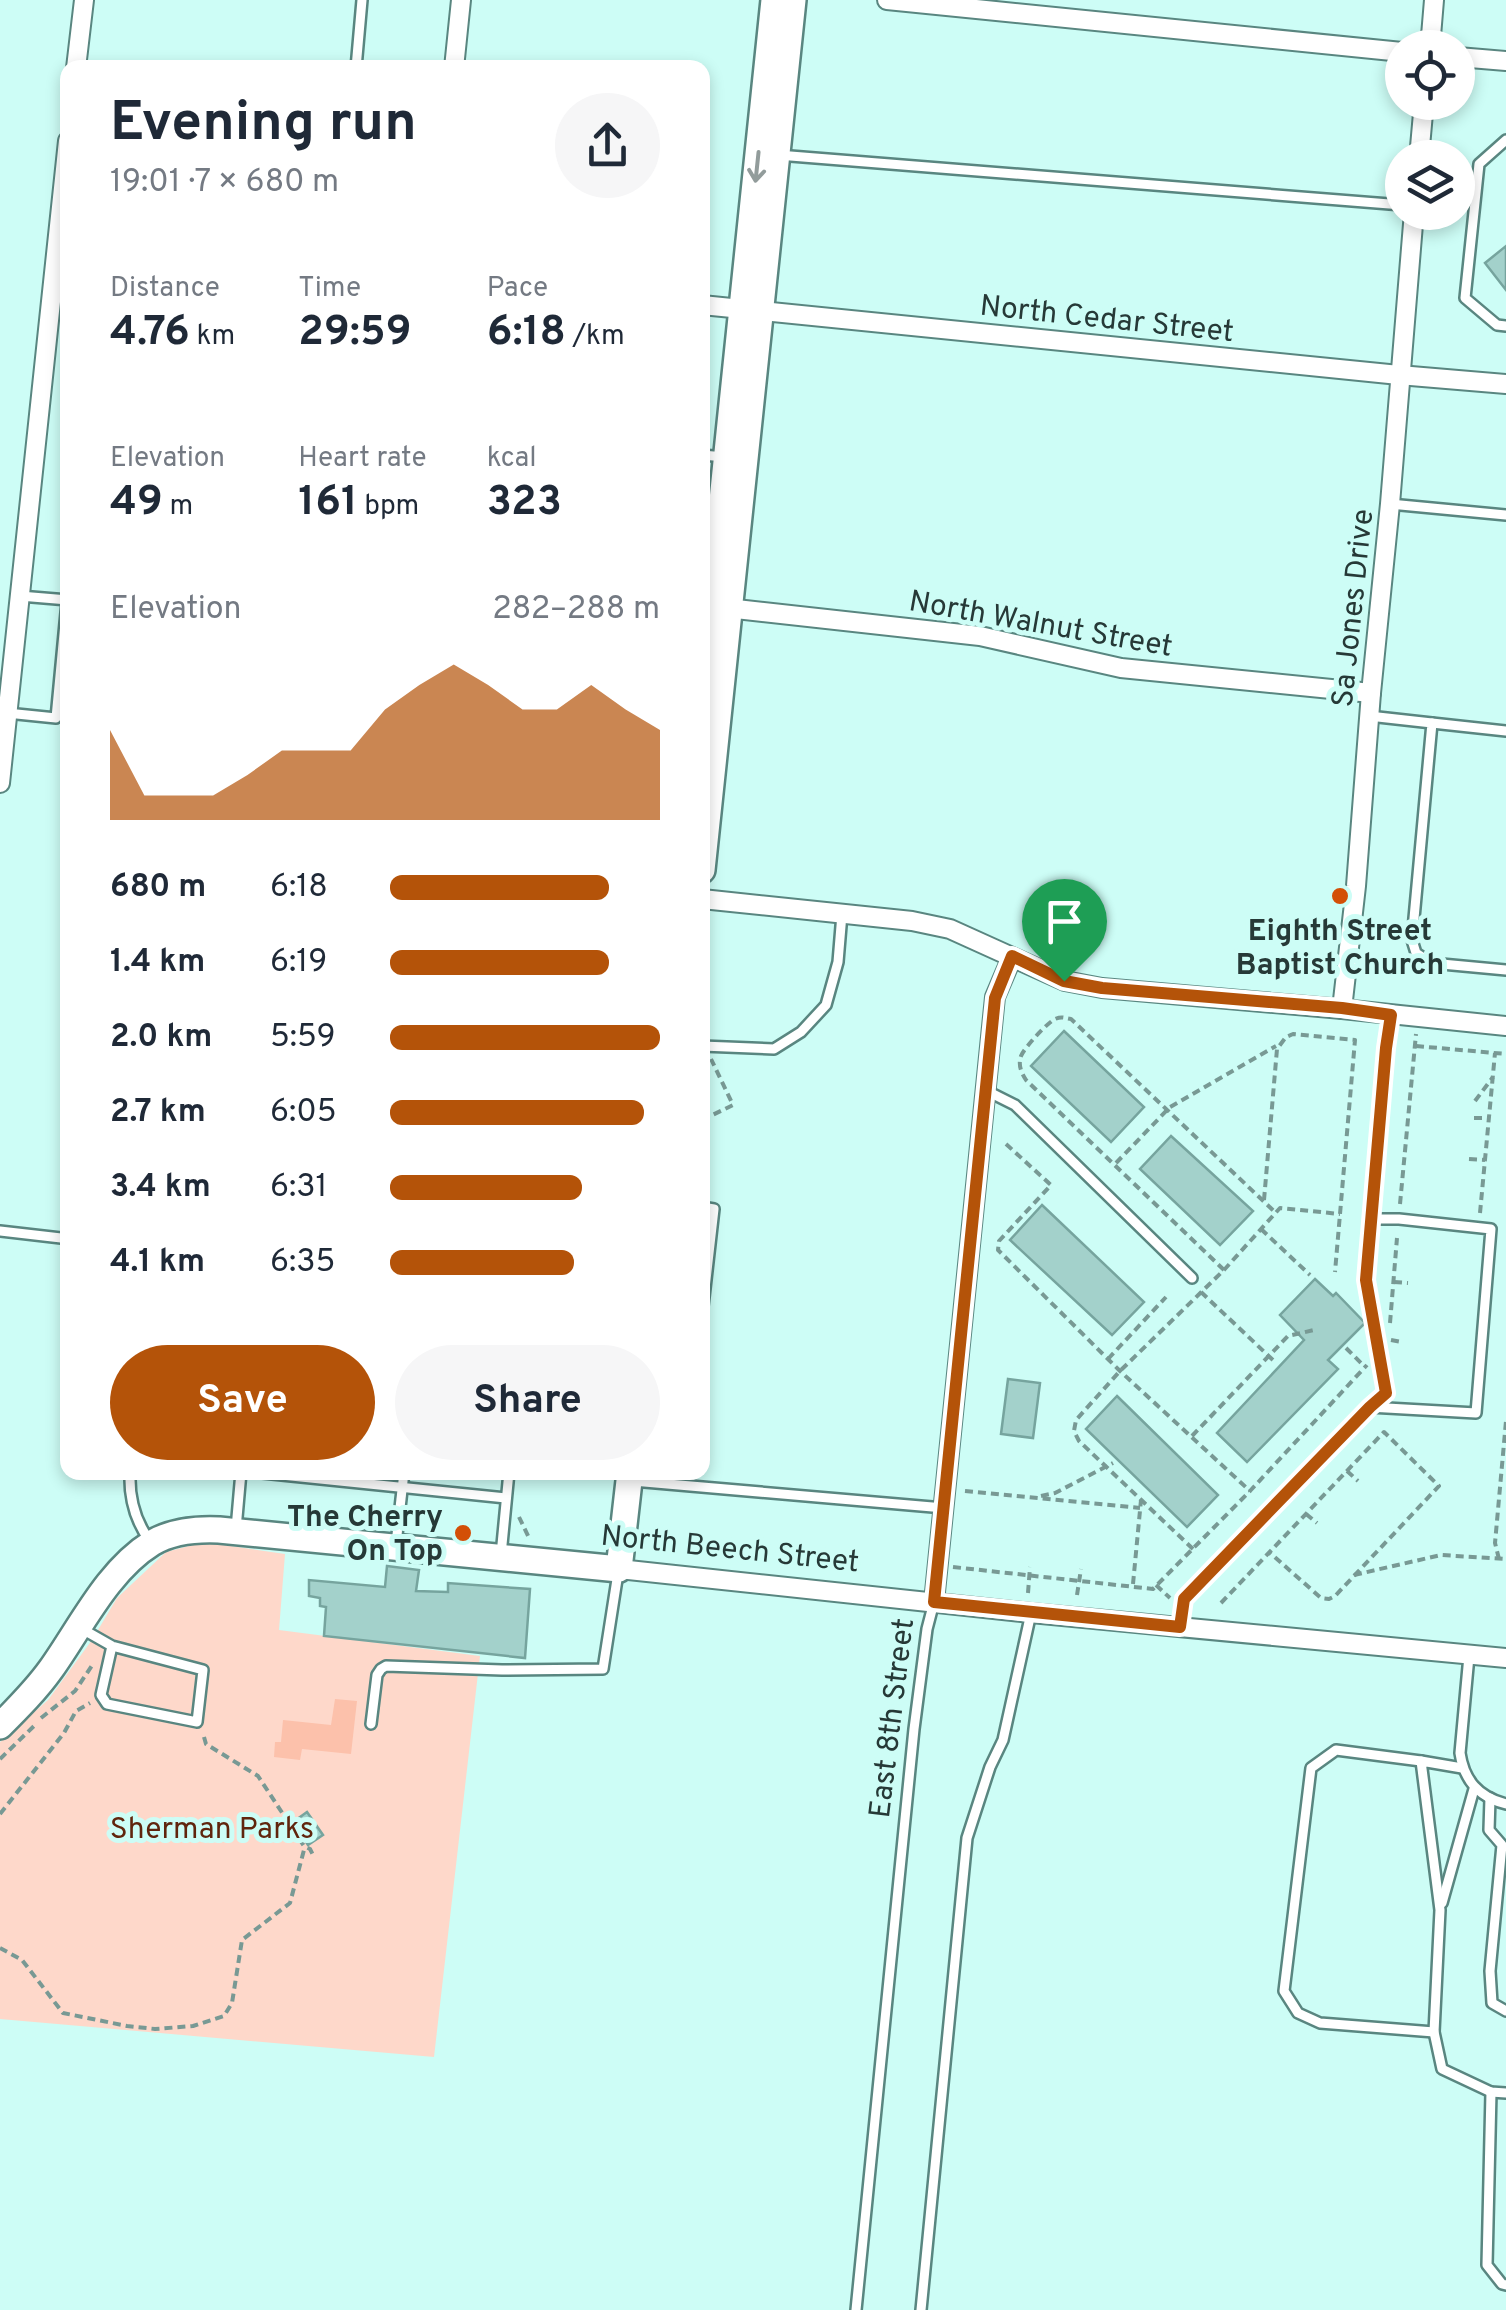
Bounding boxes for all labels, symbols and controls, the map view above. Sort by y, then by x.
map controls [1385,30,1475,230]
button: locate [1385,30,1475,120]
text: Evening run [110,90,417,160]
button: share [555,93,660,198]
button: layers [1385,140,1475,230]
one-way arrow [747,150,766,182]
text: 19:01 · 7 × 680 m [110,163,339,203]
text: Distance [110,271,220,307]
text: Time [298,271,361,307]
text: Pace [487,271,548,307]
street label: North Cedar Street [978,289,1236,352]
text: 4.76 [110,307,190,360]
text: 29:59 [298,307,412,360]
text: 6:18 [487,307,566,360]
text: km [190,319,235,355]
text: /km [566,319,625,355]
text: Elevation [110,441,225,477]
text: Heart rate [298,441,426,477]
text: kcal [487,441,536,477]
text: 49 [110,477,163,530]
text: 161 [298,477,358,530]
text: 323 [487,477,562,530]
text: m [163,489,193,525]
text: bpm [358,489,419,525]
street label: Sa Jones Drive [1326,507,1383,709]
street label: North Walnut Street [906,584,1175,667]
text: Elevation [110,590,242,630]
text: 282–288 m [492,590,660,630]
text: 680 m [110,868,206,908]
text: 6:18 [270,868,328,908]
pin [1022,879,1107,982]
marker: Eighth Street Baptist Church [1329,885,1351,907]
icon: arrive [1037,894,1092,949]
place label: Eighth Street Baptist Church [1236,914,1444,985]
text: 1.4 km [110,943,205,983]
text: 6:19 [270,943,327,983]
text: 2.0 km [110,1018,212,1058]
text: 5:59 [270,1018,336,1058]
text: 2.7 km [110,1093,206,1133]
text: 6:05 [270,1093,337,1133]
text: 3.4 km [110,1168,211,1208]
text: 6:31 [270,1168,327,1208]
text: 4.1 km [110,1243,205,1283]
text: 6:35 [270,1243,335,1283]
button: Save [110,1345,375,1460]
button: Share [395,1345,660,1460]
place label: The Cherry On Top [287,1500,443,1571]
street label: North Beech Street [599,1519,861,1582]
marker: The Cherry On Top [452,1522,474,1544]
street label: East 8th Street [863,1616,924,1820]
park label: Sherman Parks [110,1812,314,1849]

